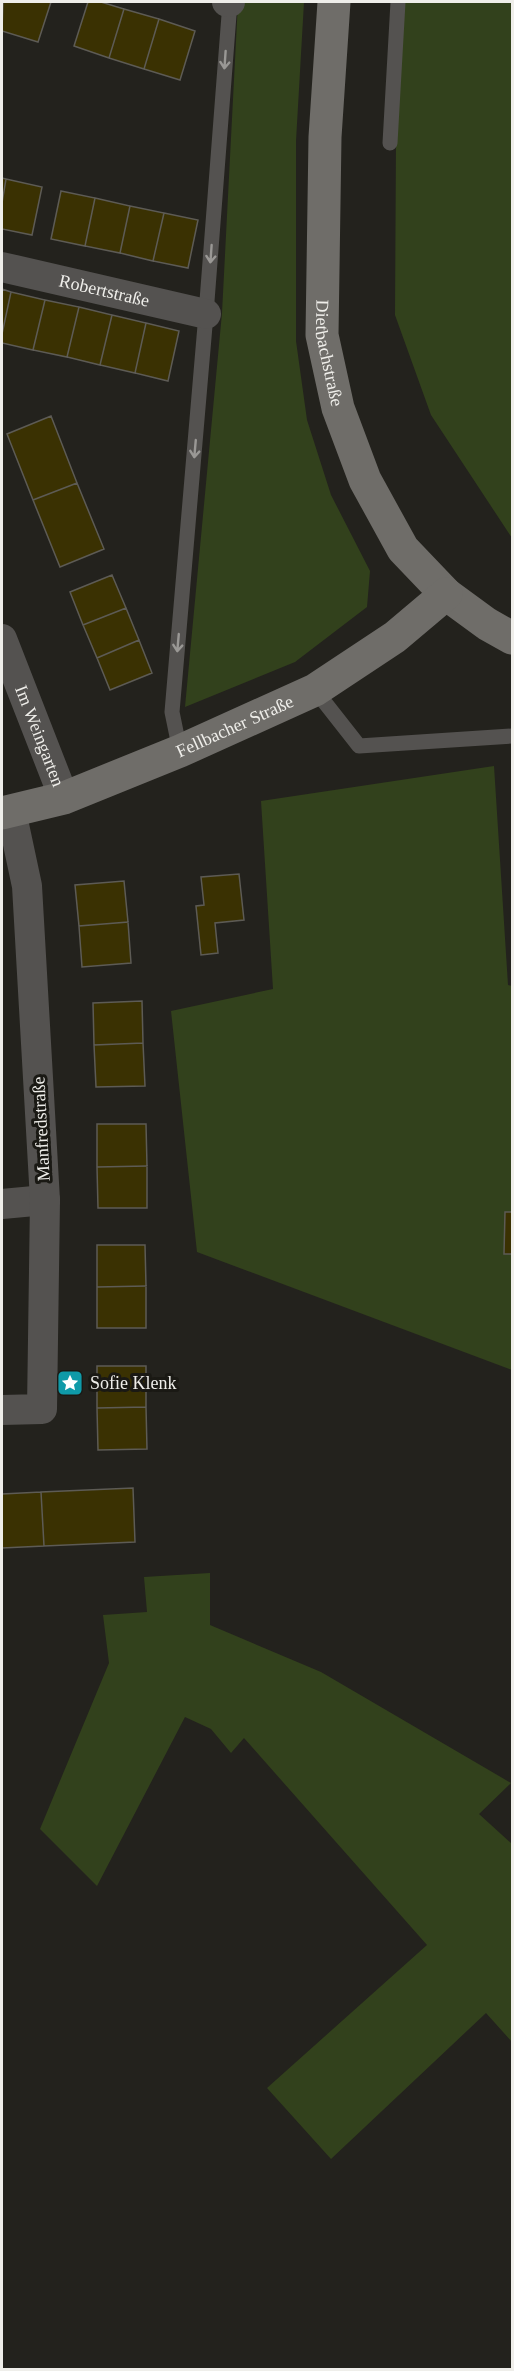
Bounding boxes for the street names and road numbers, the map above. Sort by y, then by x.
street label: Robertstraße [57,270,151,311]
street label: Dietbachstraße [311,299,347,408]
street label: Im Weingarten [11,683,68,789]
street label: Fellbacher Straße [173,691,297,761]
street label: Manfredstraße [28,1076,54,1182]

